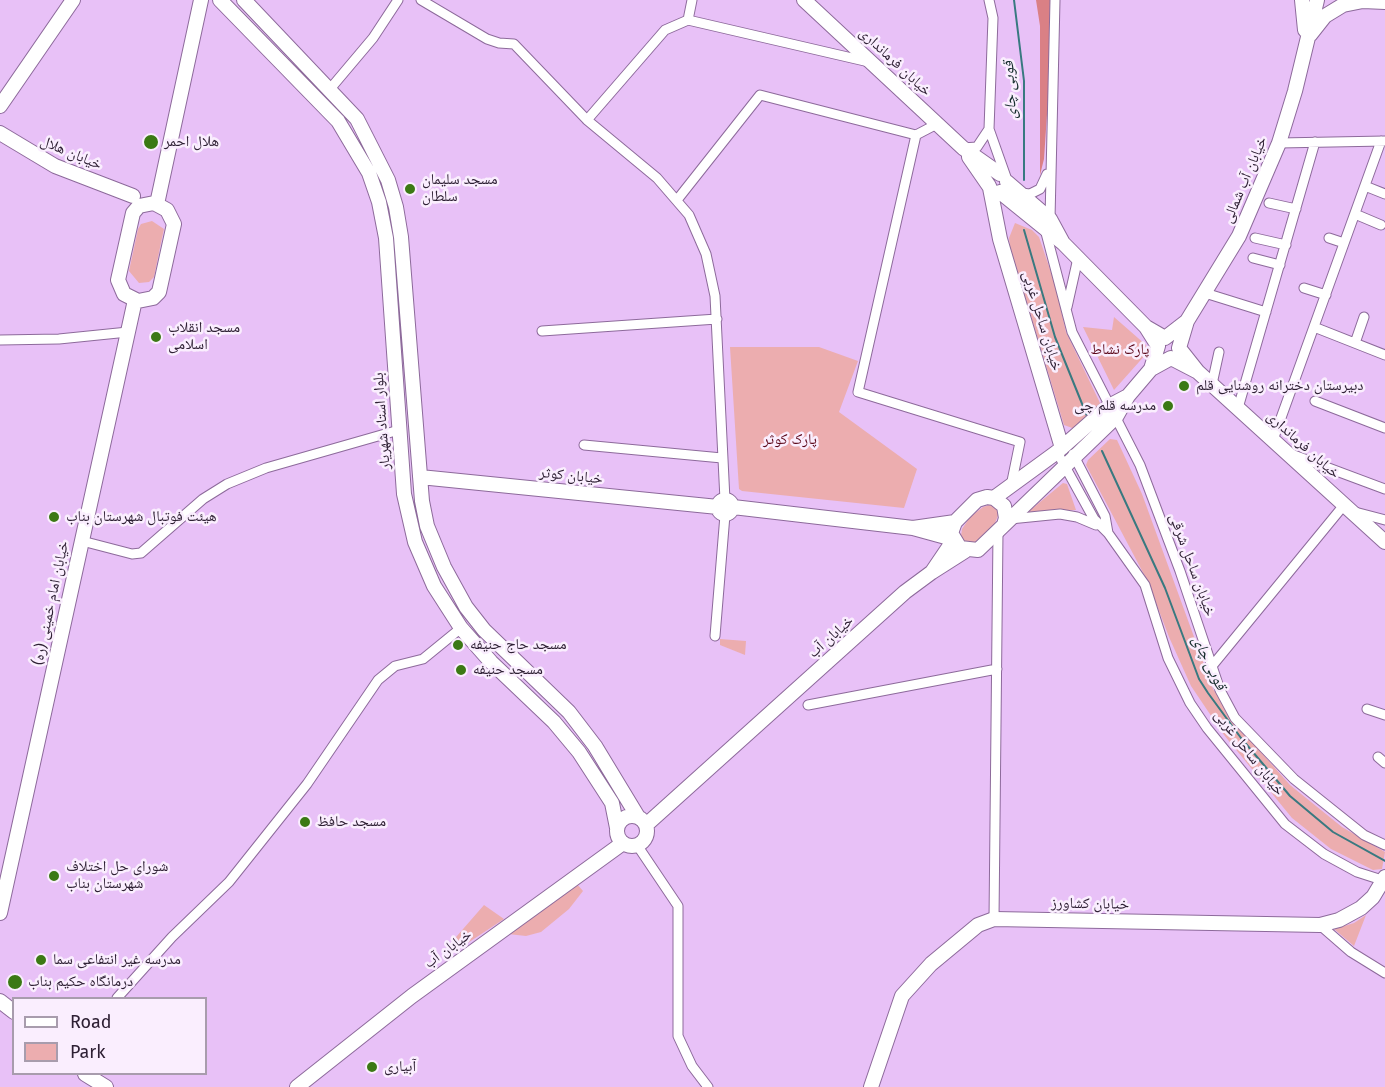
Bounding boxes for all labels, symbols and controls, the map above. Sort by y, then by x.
street label: خیابان فرمانداری [855,24,935,100]
water label: قوبی چای [999,61,1021,119]
street label: خیابان هلال [38,132,104,174]
marker: هلال احمر [142,133,160,151]
place label: هلال احمر [164,133,219,151]
street label: خیابان آب شمالی [1219,134,1271,226]
place label: مسجد سلیمان سلطان [422,171,498,206]
marker: مسجد سلیمان سلطان [403,182,417,196]
street label: خیابان ساحل غربی [1018,269,1066,373]
place label: مسجد انقلاب اسلامی [168,319,240,354]
marker: مسجد انقلاب اسلامی [149,330,163,344]
park label: پارک نشاط [1091,341,1149,359]
street label: بلوار استاد شهریار [370,372,394,470]
place label: دبیرستان دخترانه روشنایی قلم [1196,377,1363,395]
marker: دبیرستان دخترانه روشنایی قلم [1177,379,1191,393]
place label: مدرسه قلم چی [1074,397,1156,415]
marker: مدرسه قلم چی [1161,399,1175,413]
street label: خیابان فرمانداری [1263,407,1343,483]
park label: پارک کوثر [763,431,817,449]
street label: خیابان کوثر [538,464,604,488]
place label: هیئت فوتبال شهرستان بناب [66,508,217,526]
marker: هیئت فوتبال شهرستان بناب [47,510,61,524]
street label: خیابان ساحل شرقی [1165,511,1219,619]
street label: خیابان امام خمینی (ره) [29,539,73,667]
street label: خیابان آب [805,612,857,662]
water label: قوبی چای [1188,633,1230,693]
place label: مسجد حاج حنیفه [470,636,567,654]
marker: مسجد حاج حنیفه [451,638,465,652]
place label: مسجد حنیفه [473,661,543,679]
marker: مسجد حنیفه [454,663,468,677]
street label: خیابان ساحل غربی [1210,707,1288,799]
place label: مسجد حافظ [317,813,386,831]
marker: مسجد حافظ [298,815,312,829]
place label: شورای حل اختلاف شهرستان بناب [66,858,168,893]
marker: شورای حل اختلاف شهرستان بناب [47,869,61,883]
street label: خیابان کشاورز [1051,894,1129,914]
street label: خیابان آب [421,926,475,972]
place label: مدرسه غیر انتفاعی سما [53,951,181,969]
marker: مدرسه غیر انتفاعی سما [34,953,48,967]
marker: درمانگاه حکیم بناب [6,973,24,991]
place label: درمانگاه حکیم بناب [28,973,133,991]
legend [12,997,207,1075]
text: Road [70,1011,112,1033]
text: Park [70,1041,105,1063]
place label: آبیاری [384,1058,416,1076]
marker: آبیاری [365,1060,379,1074]

